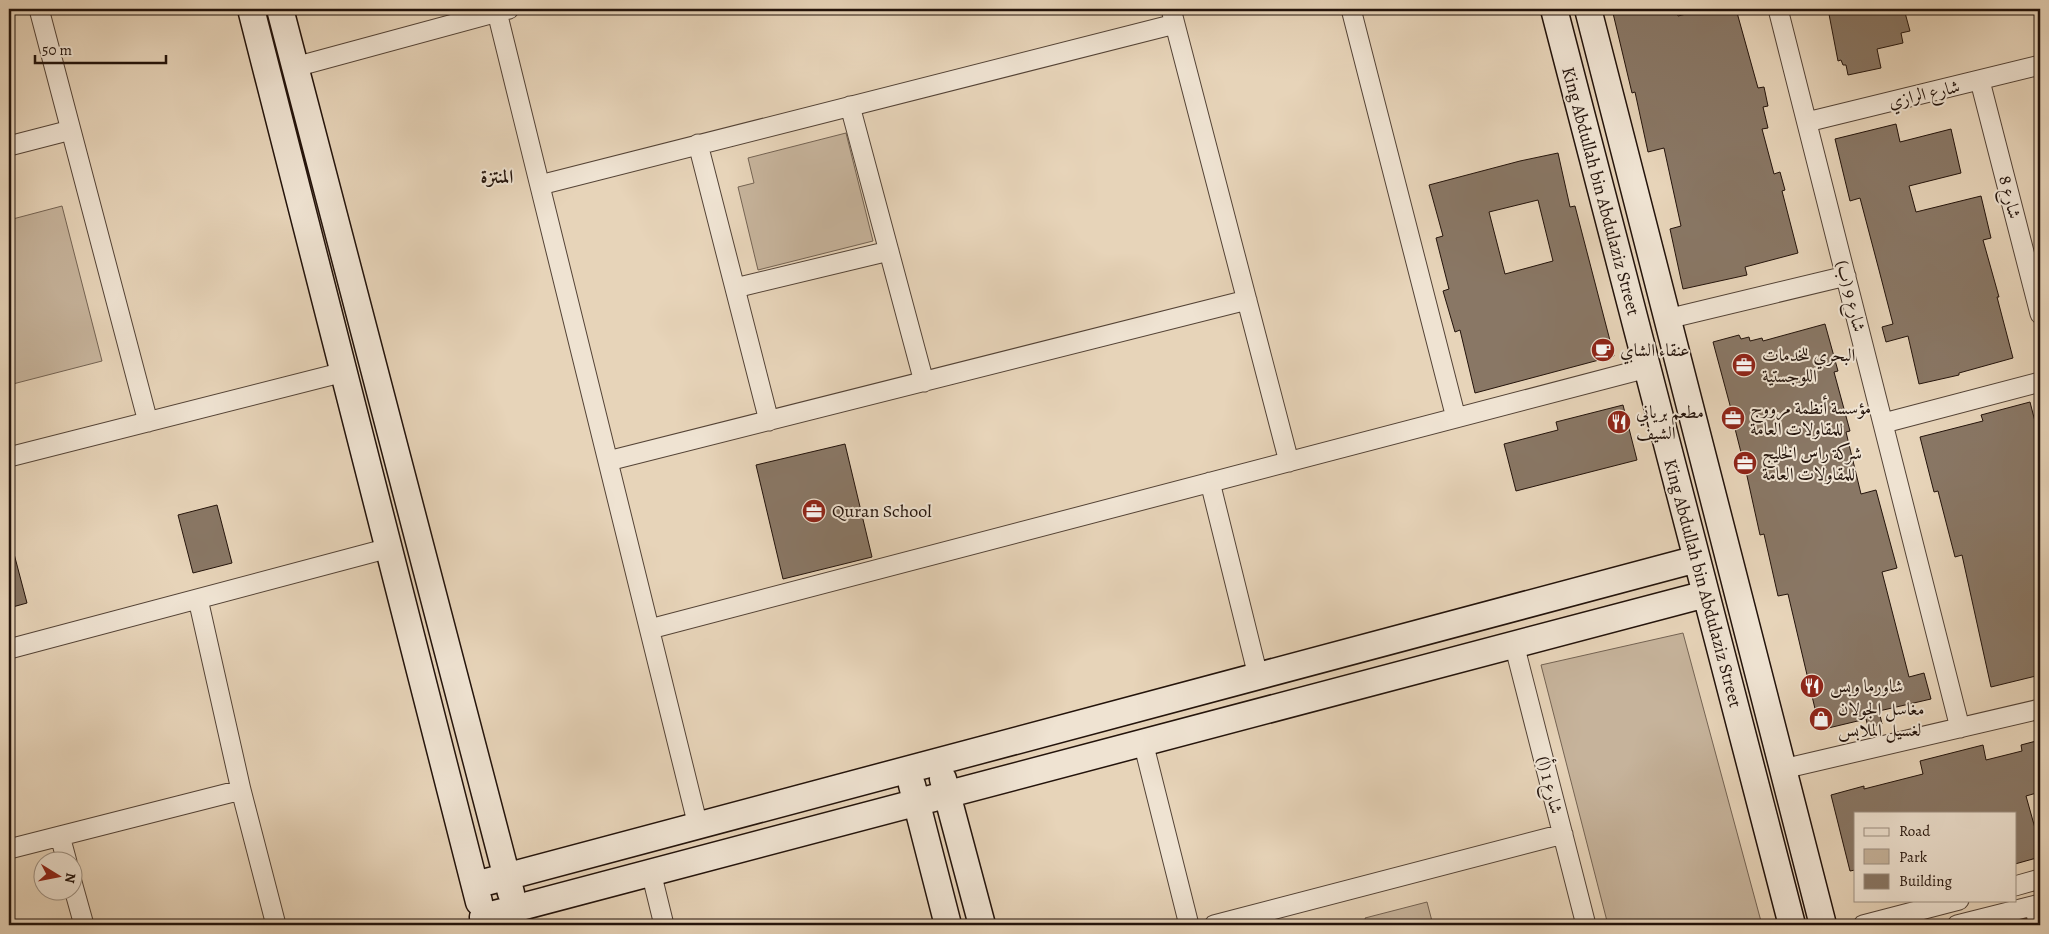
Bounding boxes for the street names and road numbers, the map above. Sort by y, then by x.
street label: King Abdullah bin Abdulaziz Street [1556,64,1646,318]
street label: شارع الرازي [1886,74,1963,117]
street label: شارع 8 [1990,173,2027,222]
street label: شارع 9 (ب) [1828,258,1871,335]
street label: King Abdullah bin Abdulaziz Street [1658,456,1748,710]
street label: شارع 1 (أ) [1528,753,1570,817]

